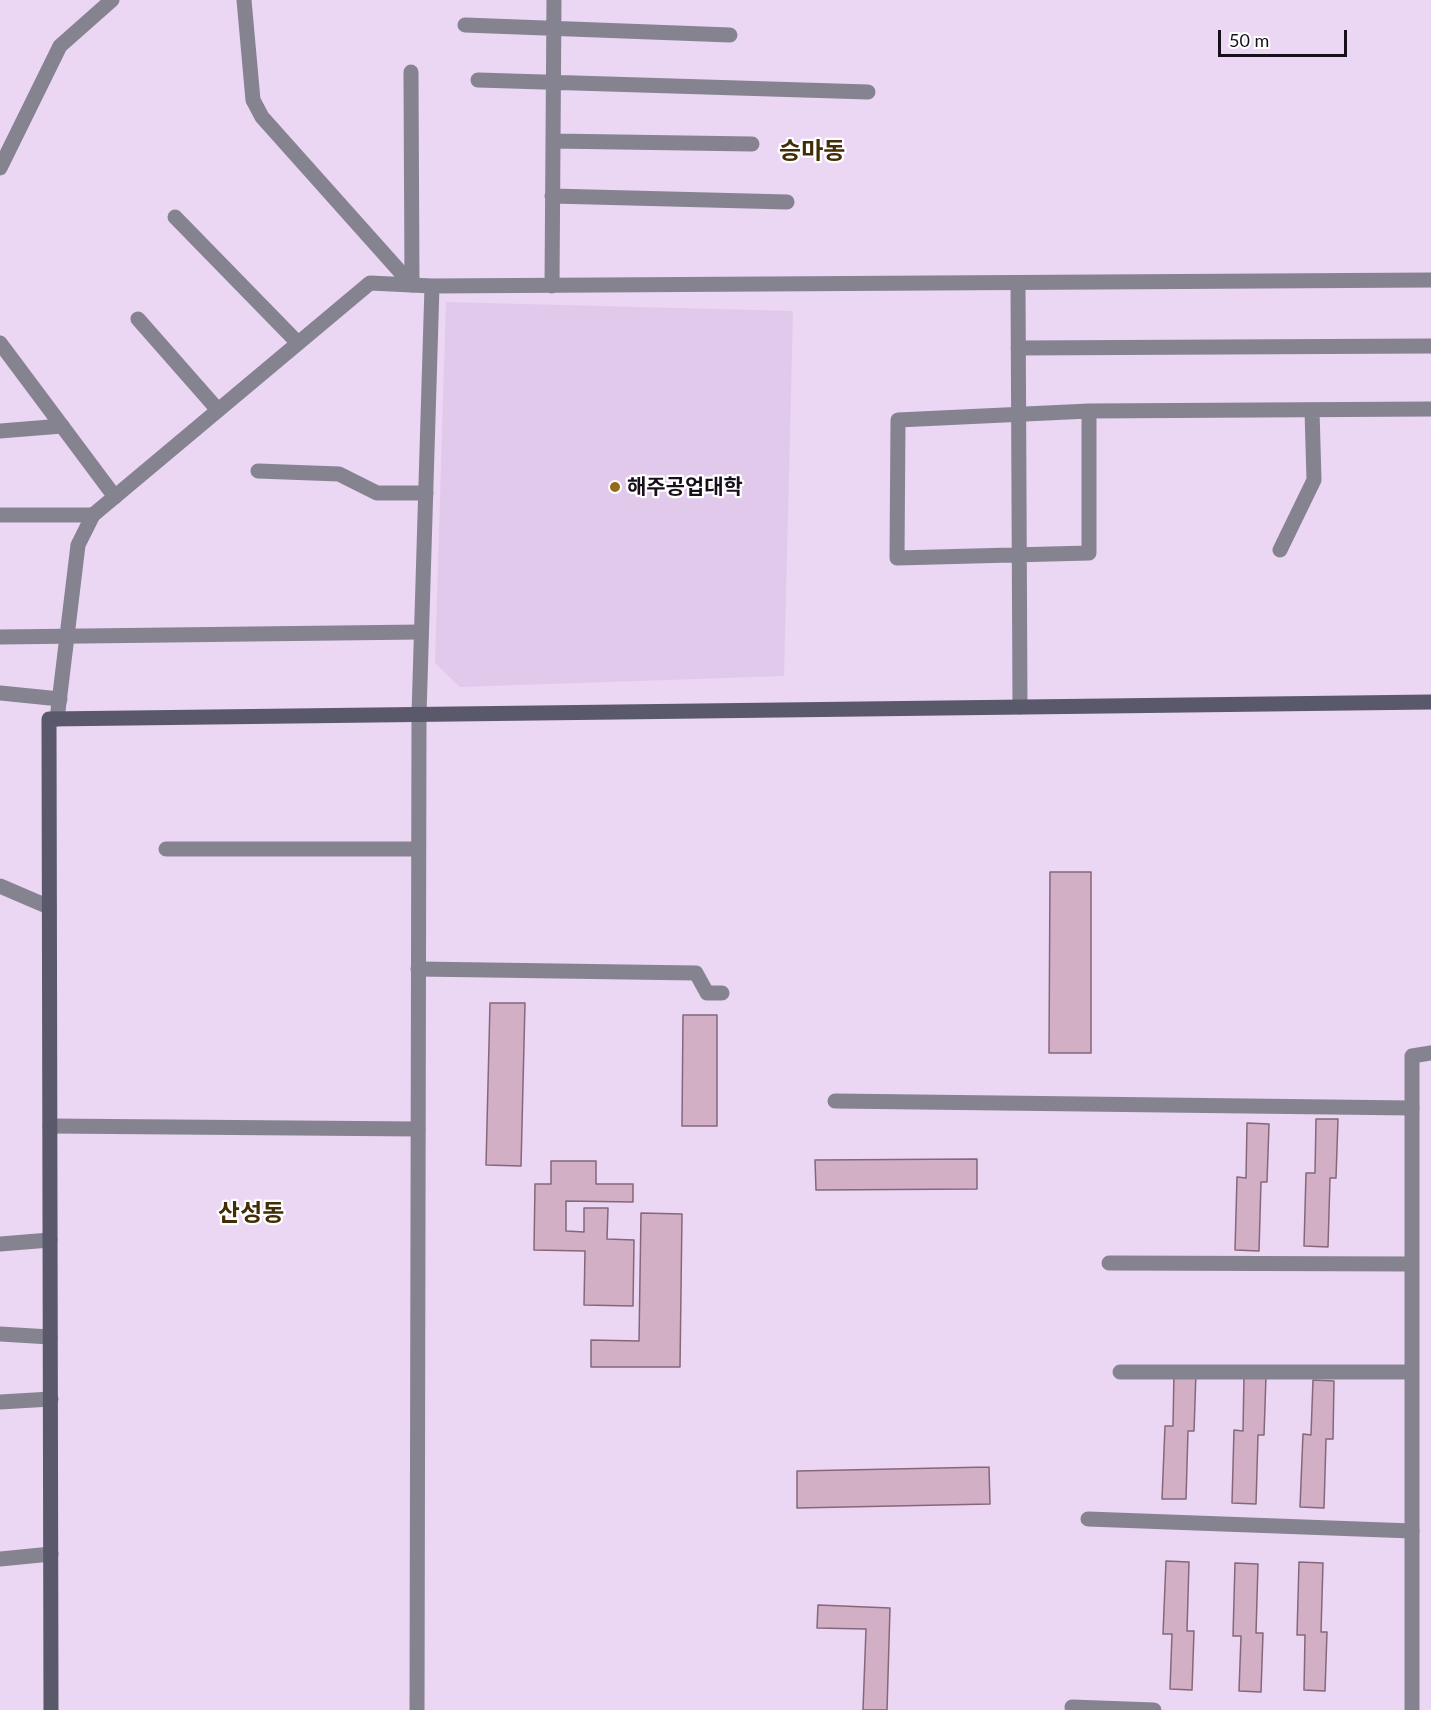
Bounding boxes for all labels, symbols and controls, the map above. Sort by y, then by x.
scale bar [1221,18,1350,56]
text: 50 m [1229,29,1269,51]
district label: 승마동 [779,137,845,165]
place label: 해주공업대학 [627,474,743,500]
marker: 해주공업대학 [608,480,622,494]
district label: 산성동 [218,1199,284,1227]

